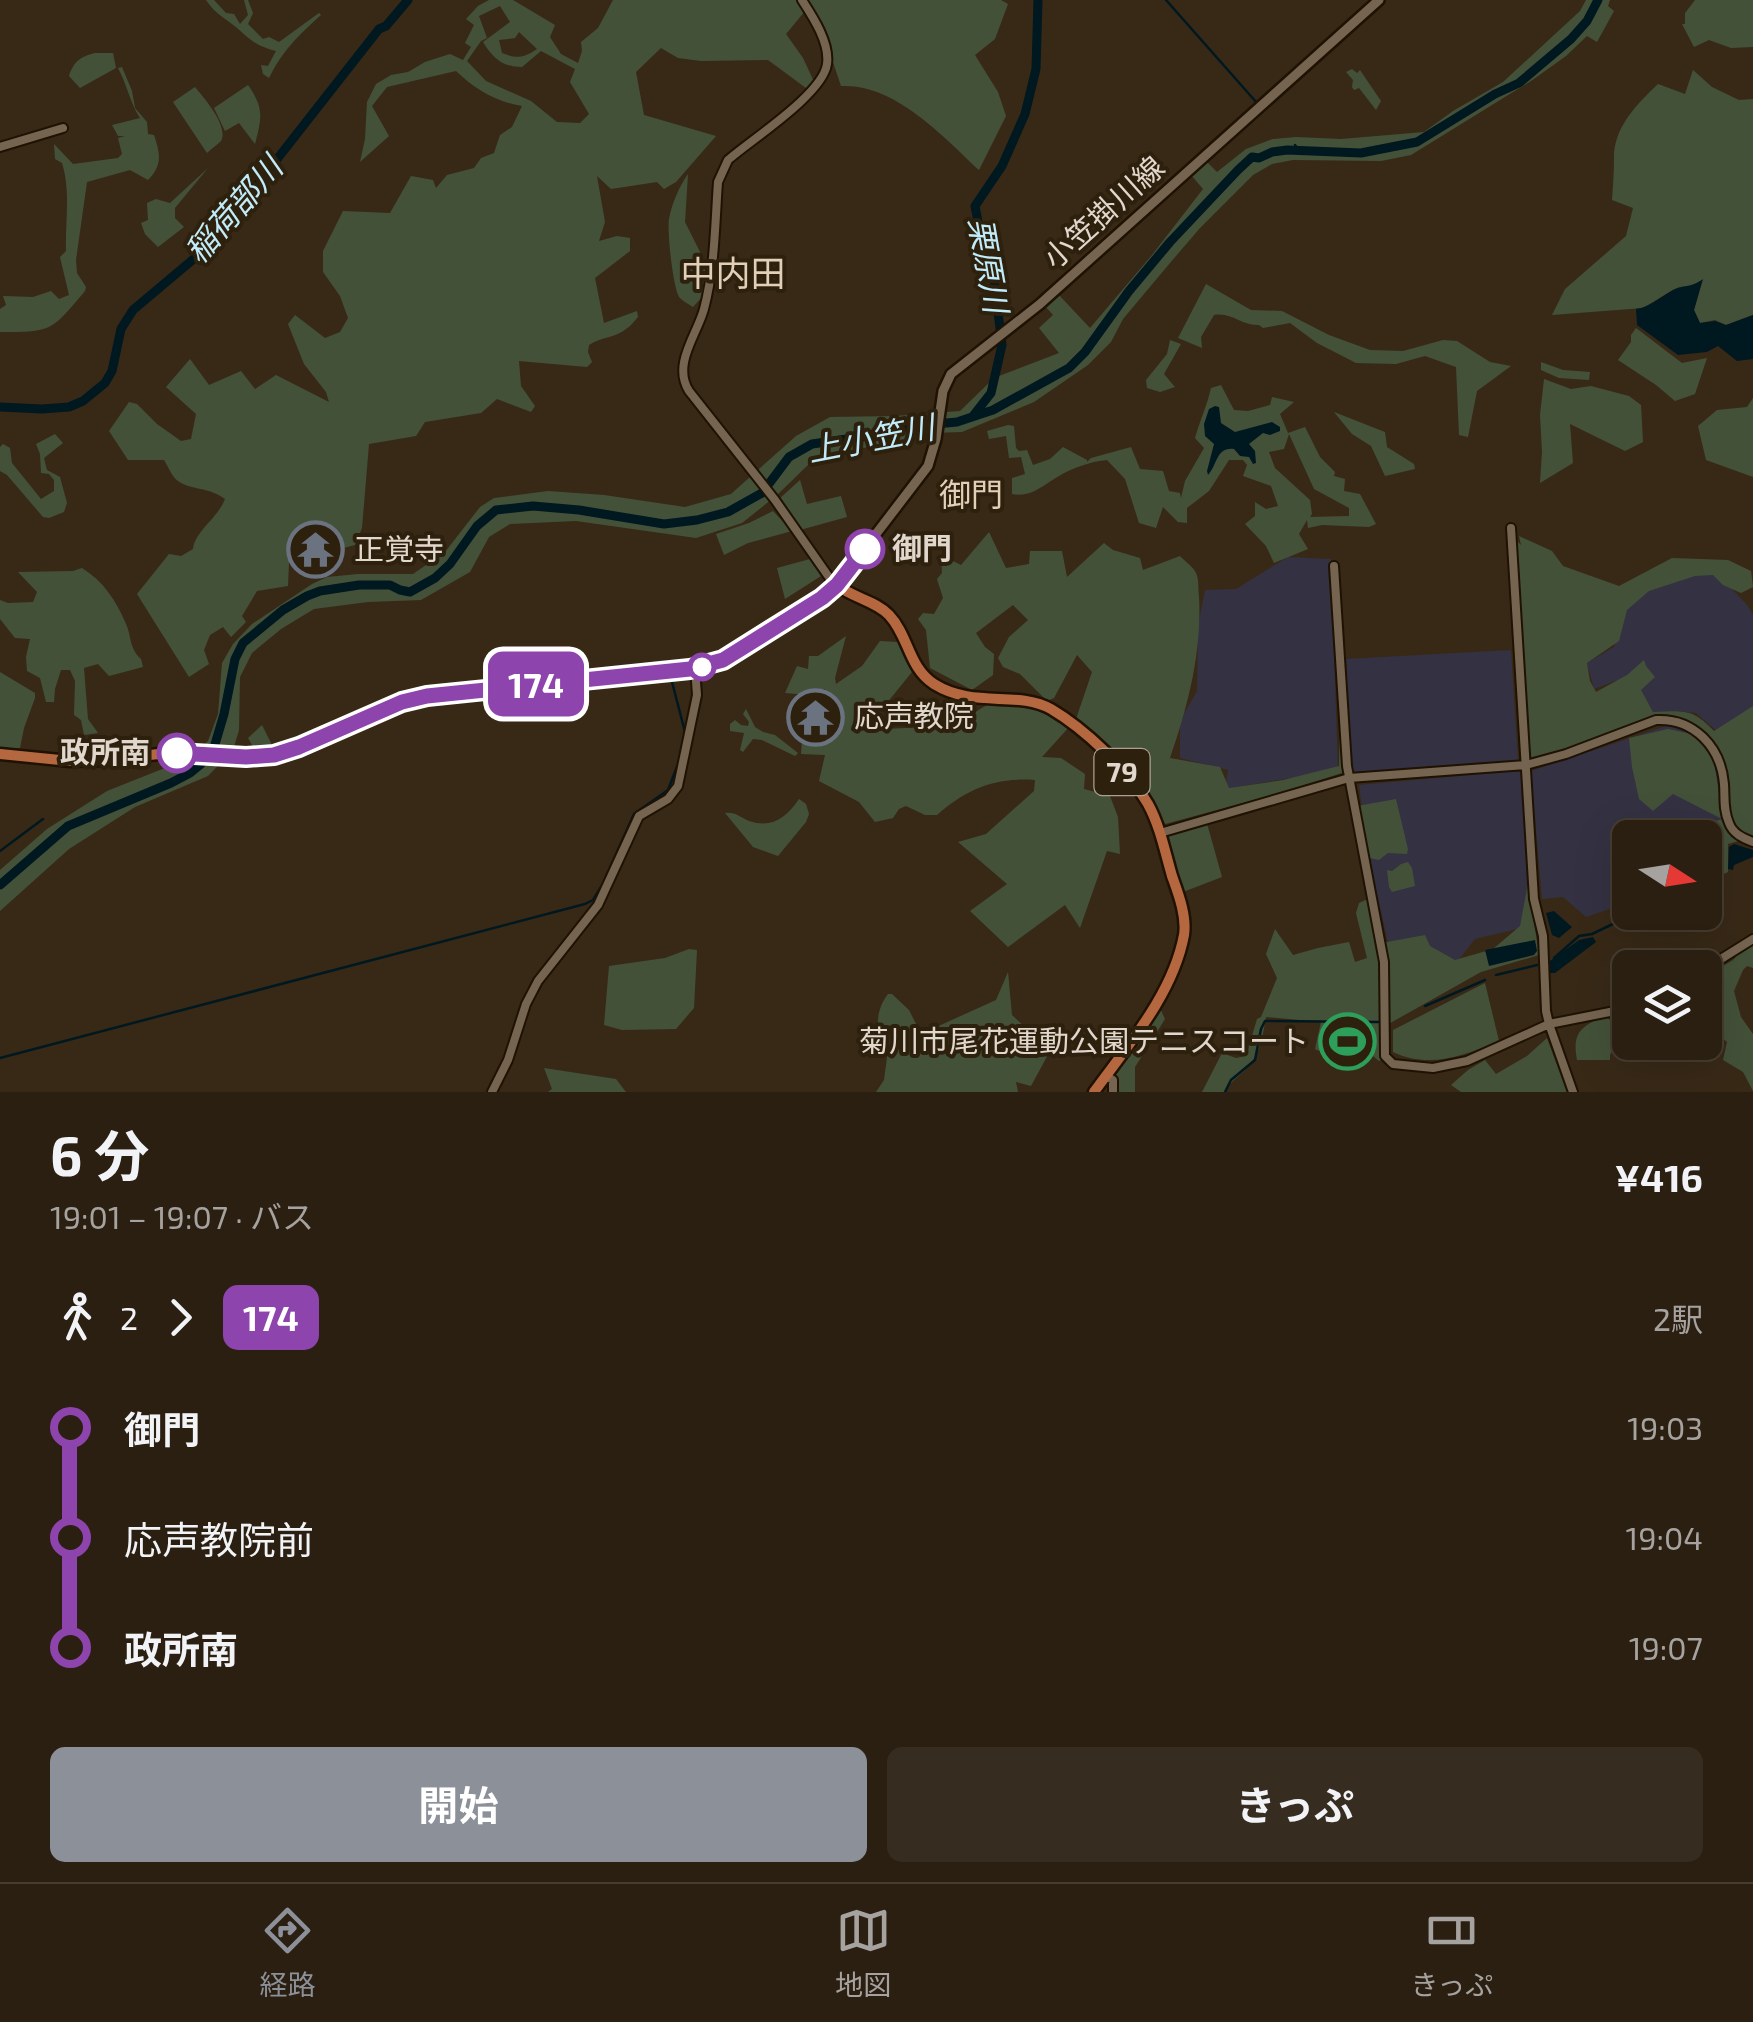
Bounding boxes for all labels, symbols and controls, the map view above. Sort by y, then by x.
water label: 稲荷部川 [176,146,291,269]
street label: 小笠掛川線 [1035,148,1170,275]
water label: 栗原川 [963,214,1018,318]
district label: 中内田 [680,251,786,293]
water label: 上小笠川 [804,406,940,468]
district label: 御門 [939,474,1003,512]
temple icon: 正覚寺 [285,520,345,580]
place label: 御門 [892,529,952,565]
place label: 正覚寺 [354,530,444,566]
marker: 御門 [846,530,884,568]
line badge: 174 [478,652,594,716]
unlabelled marker [689,654,715,680]
text: 174 [508,663,564,705]
temple icon: 応声教院 [785,687,845,747]
place label: 応声教院 [854,697,974,733]
place label: 政所南 [60,733,150,769]
marker: 政所南 [158,734,196,772]
road number: 79 [1094,749,1150,795]
north arrow [1612,820,1722,930]
map controls [1612,820,1722,1060]
button: layers [1612,950,1722,1060]
sports icon: 菊川市尾花運動公園テニスコート [1318,1012,1378,1072]
place label: 菊川市尾花運動公園テニスコート [859,1022,1309,1058]
text: 6 分 [50,1121,149,1187]
text: ¥416 [1615,1154,1703,1200]
text: 19:01 – 19:07 · バス [50,1197,314,1235]
icon: walk [50,1290,105,1345]
icon: forward [153,1290,208,1345]
text: 174 [243,1296,299,1338]
text: 2 [120,1298,138,1336]
text: 2駅 [1653,1299,1703,1337]
text: 御門 [124,1406,200,1452]
text: 19:03 [1627,1408,1703,1446]
text: 応声教院前 [124,1516,314,1562]
text: 19:04 [1625,1518,1703,1556]
text: 政所南 [124,1626,238,1672]
text: 19:07 [1629,1628,1703,1666]
button: 開始 [50,1747,867,1862]
button: きっぷ [887,1747,1703,1862]
tab: 経路 [260,1903,316,2003]
tab: 地図 [835,1903,891,2003]
tab: きっぷ [1410,1903,1493,2003]

